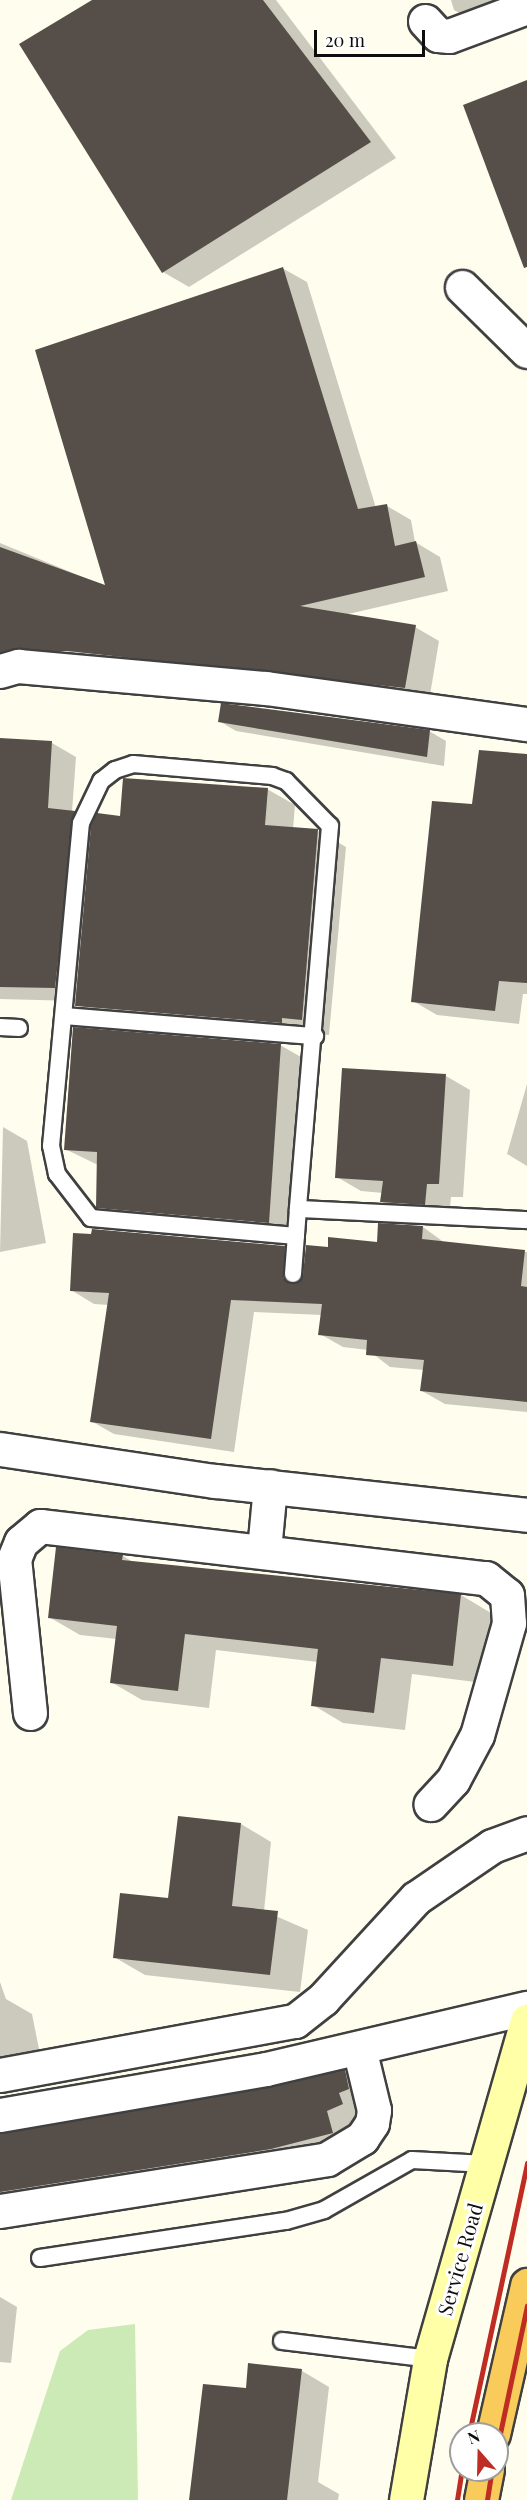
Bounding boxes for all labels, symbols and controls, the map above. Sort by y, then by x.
scale bar [317,18,428,56]
text: 20 m [325,28,365,52]
street label: Service Road [432,2200,486,2318]
north arrow [449,2422,509,2482]
text: N [464,2425,482,2448]

